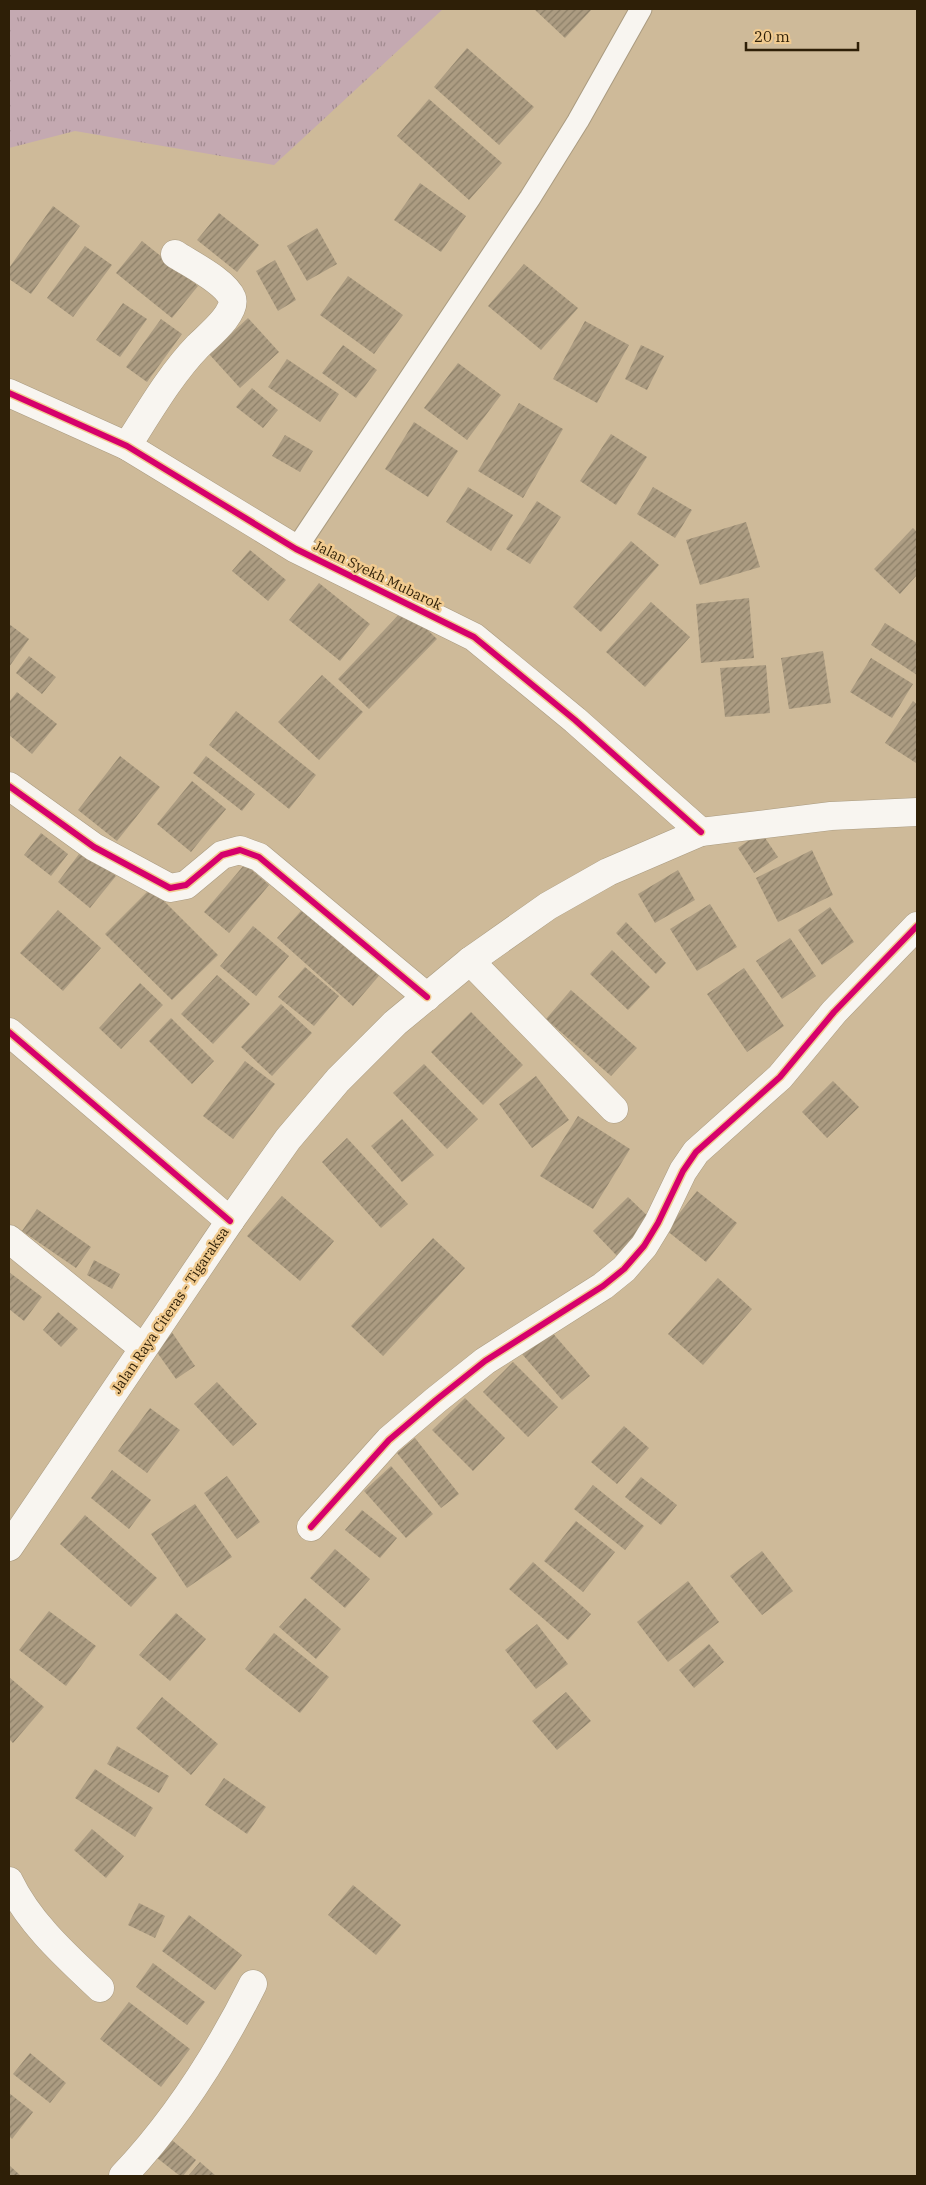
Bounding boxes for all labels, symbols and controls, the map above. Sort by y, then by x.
scale bar [746,20,858,52]
text: 20 m [754,27,790,46]
street label: Jalan Syekh Mubarok [311,536,446,614]
street label: Jalan Raya Citeras - Tigaraksa [107,1223,233,1397]

